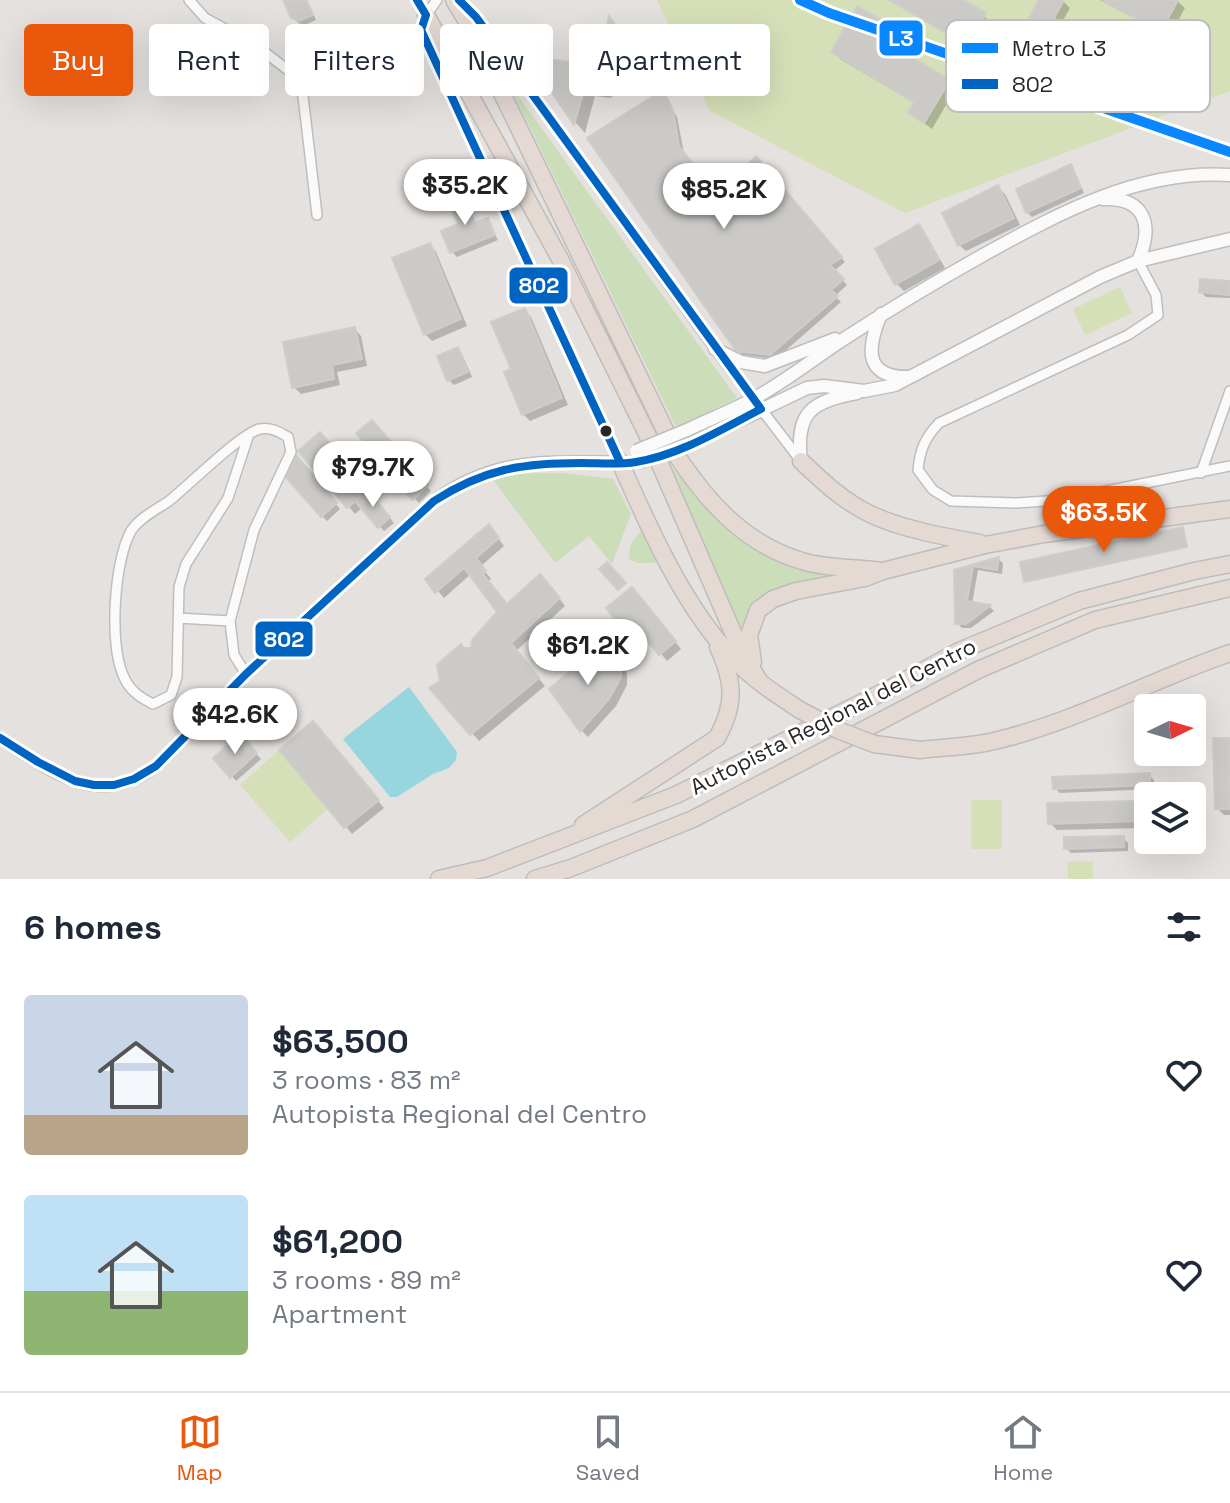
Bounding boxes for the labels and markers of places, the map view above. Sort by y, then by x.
pin: $35.2K [400,159,530,227]
pin: $85.2K [659,163,789,231]
unlabelled marker [598,423,614,439]
pin: $79.7K [308,441,438,509]
pin: $63.5K [1039,486,1169,554]
pin: $61.2K [523,619,653,687]
pin: $42.6K [170,688,300,756]

